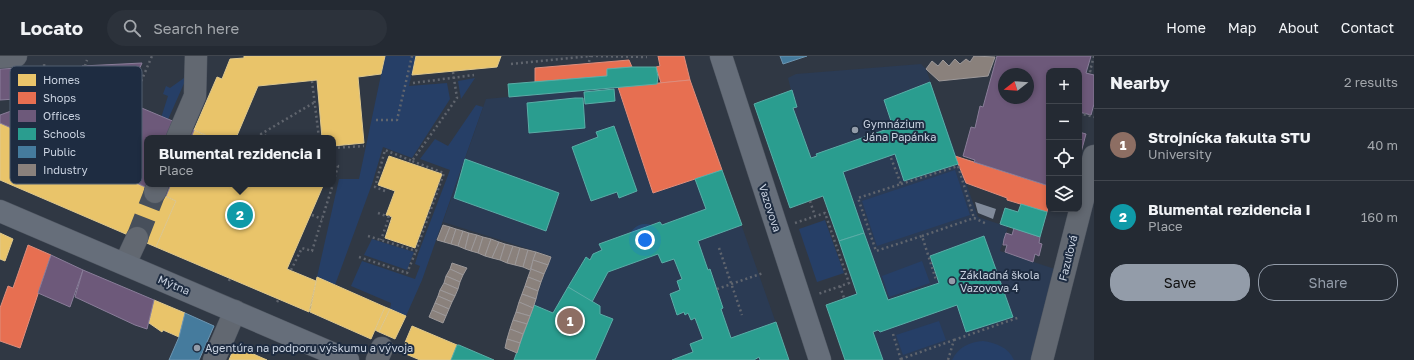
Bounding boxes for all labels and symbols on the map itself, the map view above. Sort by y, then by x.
legend [10,66,142,184]
north arrow [998,68,1034,104]
text: Homes [43,73,80,86]
text: Shops [43,91,76,104]
text: Offices [43,109,81,122]
place label: Gymnázium Jána Papánka [863,117,936,143]
marker: Gymnázium Jána Papánka [850,125,860,135]
text: Schools [43,127,86,140]
text: Public [43,145,76,158]
text: Industry [43,163,88,176]
street label: Vazovova [757,182,784,233]
pin: 2 [227,200,253,230]
your location [635,230,655,250]
street label: Fazuľová [1056,234,1079,282]
place label: Základná škola Vazovova 4 [960,268,1039,294]
street label: Mýtna [156,272,192,297]
marker: Základná škola Vazovova 4 [947,276,957,286]
pin: 1 [557,306,583,336]
place label: Agentúra na podporu výskumu a vývoja [205,341,413,354]
marker: Agentúra na podporu výskumu a vývoja [192,343,202,353]

